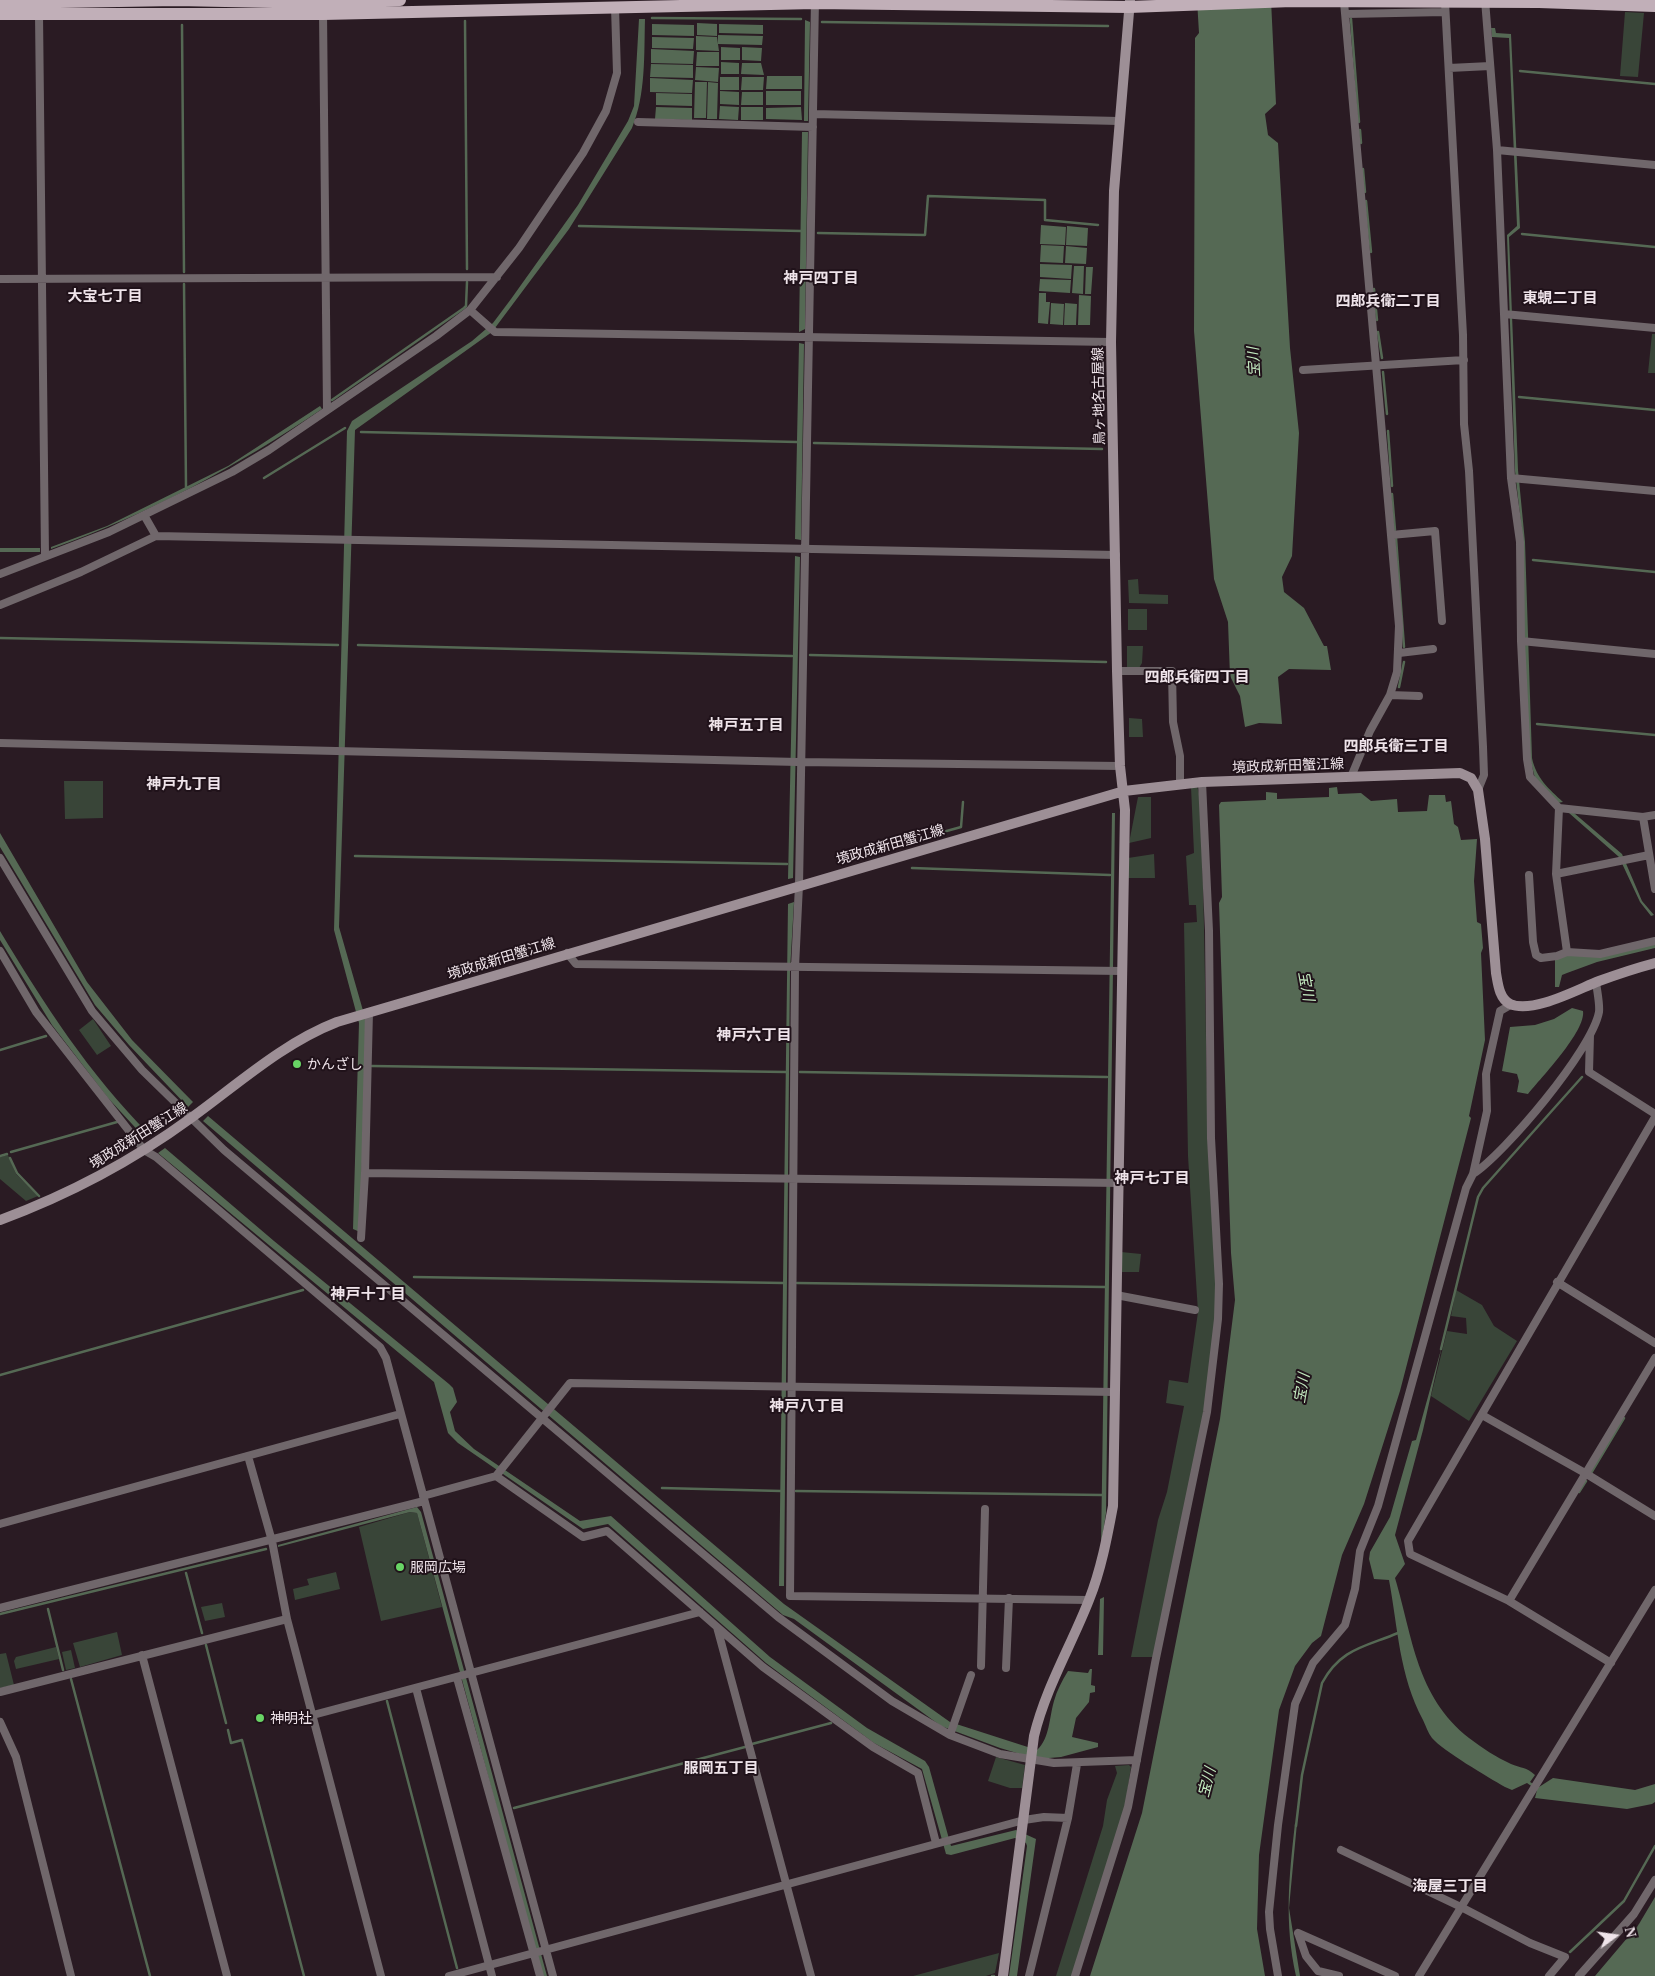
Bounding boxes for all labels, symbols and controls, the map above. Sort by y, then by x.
district label: 神戸四丁目 [784,268,858,286]
district label: 大宝七丁目 [68,286,142,304]
district label: 東蜆二丁目 [1523,288,1597,306]
district label: 四郎兵衛二丁目 [1336,291,1440,309]
street label: 鳥ヶ地名古屋線 [1089,347,1107,445]
water label: 宝川 [1243,347,1263,377]
district label: 四郎兵衛四丁目 [1145,667,1249,685]
district label: 神戸五丁目 [709,715,783,733]
district label: 四郎兵衛三丁目 [1344,736,1448,754]
street label: 境政成新田蟹江線 [1232,755,1344,775]
district label: 神戸九丁目 [147,774,221,792]
street label: 境政成新田蟹江線 [834,820,946,868]
street label: 境政成新田蟹江線 [445,934,557,982]
water label: 宝川 [1296,970,1318,1002]
district label: 神戸六丁目 [717,1025,791,1043]
place label: かんざし [307,1056,363,1072]
marker: かんざし [291,1058,303,1070]
street label: 境政成新田蟹江線 [86,1098,190,1172]
district label: 神戸七丁目 [1115,1168,1189,1186]
district label: 神戸十丁目 [331,1284,405,1302]
water label: 宝川 [1290,1372,1312,1404]
district label: 神戸八丁目 [770,1396,844,1414]
place label: 服岡広場 [410,1559,466,1575]
marker: 服岡広場 [394,1561,406,1573]
place label: 神明社 [270,1710,312,1726]
marker: 神明社 [254,1712,266,1724]
district label: 服岡五丁目 [684,1758,758,1776]
water label: 宝川 [1193,1765,1219,1799]
district label: 海屋三丁目 [1413,1876,1487,1894]
north arrow [1590,1911,1640,1961]
text: N [1622,1926,1639,1939]

